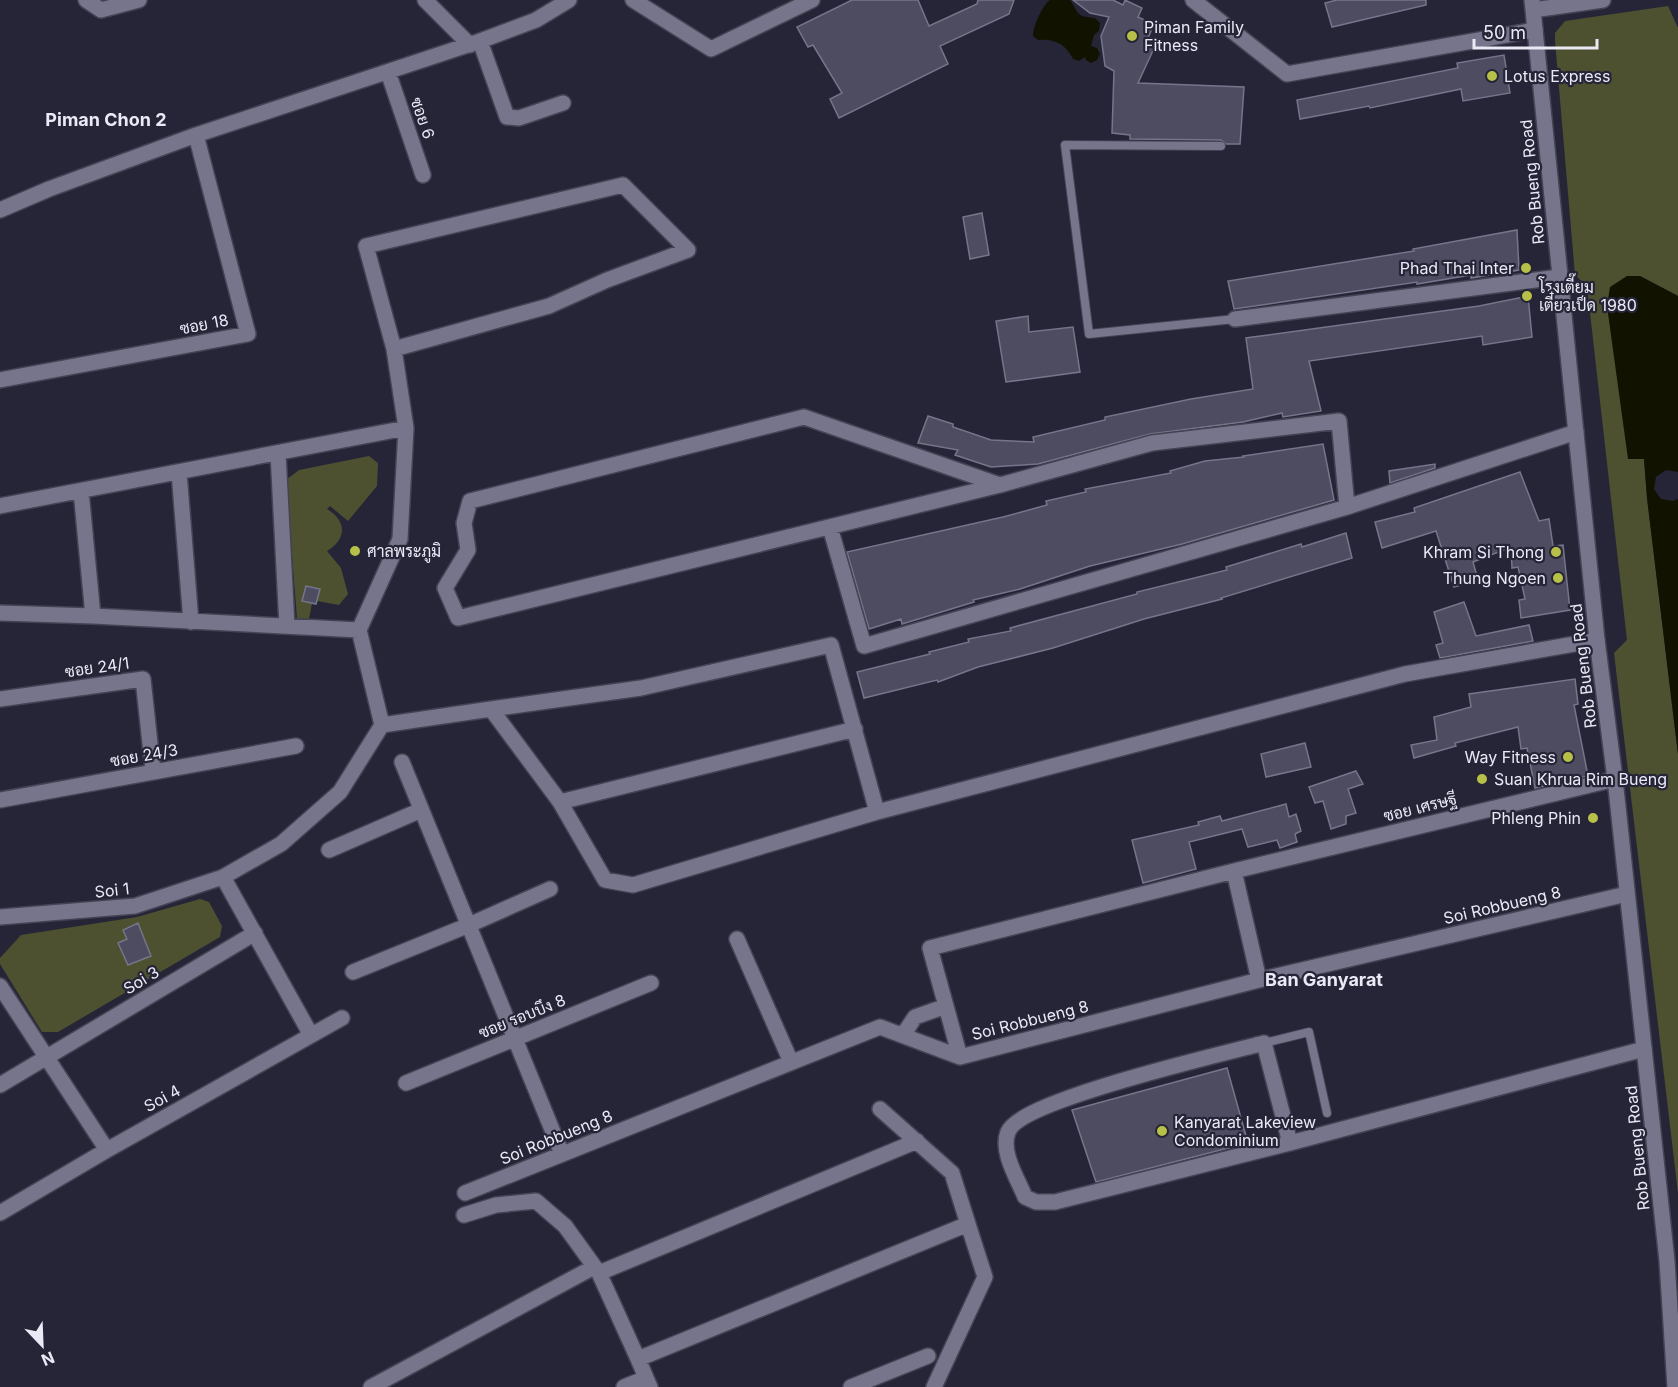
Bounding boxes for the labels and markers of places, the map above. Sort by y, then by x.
place label: Piman Family Fitness [1144,17,1244,55]
marker: Piman Family Fitness [1125,29,1139,43]
place label: Lotus Express [1504,66,1610,86]
marker: Lotus Express [1485,69,1499,83]
place label: Phad Thai Inter [1400,258,1514,278]
marker: Phad Thai Inter [1519,261,1533,275]
place label: โรงเตี๊ยม เตี๋ยวเป็ด 1980 [1538,273,1637,315]
marker: โรงเตี๊ยม เตี๋ยวเป็ด 1980 [1520,289,1534,303]
place label: ศาลพระภูมิ [367,541,441,563]
place label: Khram Si Thong [1423,542,1544,562]
marker: ศาลพระภูมิ [348,544,362,558]
marker: Khram Si Thong [1549,545,1563,559]
place label: Thung Ngoen [1443,568,1546,588]
marker: Thung Ngoen [1551,571,1565,585]
place label: Way Fitness [1465,747,1556,767]
marker: Way Fitness [1561,750,1575,764]
place label: Suan Khrua Rim Bueng [1494,769,1667,789]
marker: Suan Khrua Rim Bueng [1475,772,1489,786]
place label: Phleng Phin [1491,808,1581,828]
marker: Phleng Phin [1586,811,1600,825]
place label: Kanyarat Lakeview Condominium [1174,1112,1316,1150]
marker: Kanyarat Lakeview Condominium [1155,1124,1169,1138]

